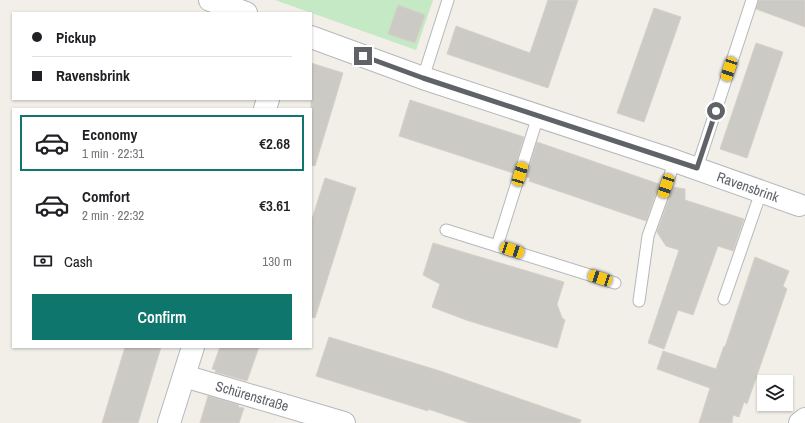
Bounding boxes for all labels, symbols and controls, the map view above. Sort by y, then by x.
text: Pickup [56,27,96,48]
route end [354,47,372,65]
car [720,56,738,82]
text: Ravensbrink [56,65,130,86]
route start [707,102,725,120]
text: Economy [82,124,137,145]
icon: car [34,125,70,161]
text: €2.68 [259,133,290,154]
text: 1 min · 22:31 [82,145,144,162]
car [511,161,529,187]
street label: Ravensbrink [715,168,782,206]
car [656,173,676,199]
text: Comfort [82,186,130,207]
icon: car [34,187,70,223]
text: €3.61 [259,195,290,216]
text: 2 min · 22:32 [82,207,144,224]
car [499,241,525,259]
icon: cash [32,250,54,272]
text: Cash [64,251,93,272]
text: 130 m [262,253,292,270]
car [587,269,613,287]
button: Confirm [32,294,292,340]
map controls [757,375,793,411]
button: layers [757,375,793,411]
street label: Schürenstraße [213,377,291,415]

